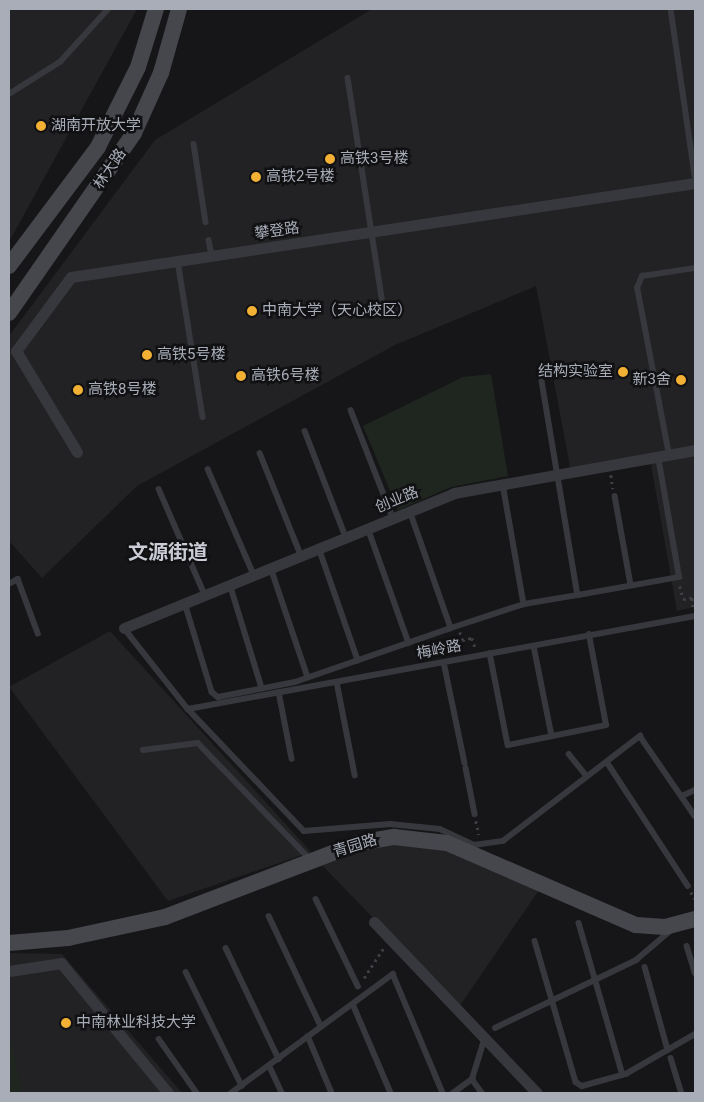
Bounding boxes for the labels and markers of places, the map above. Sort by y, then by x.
place label: 湖南开放大学 [51,117,141,135]
marker: 湖南开放大学 [35,120,47,132]
place label: 高铁3号楼 [340,150,408,168]
marker: 高铁3号楼 [324,153,336,165]
place label: 高铁2号楼 [266,168,334,186]
marker: 高铁2号楼 [250,171,262,183]
place label: 中南大学（天心校区） [262,302,412,320]
marker: 中南大学（天心校区） [246,305,258,317]
place label: 高铁5号楼 [157,346,225,364]
marker: 高铁5号楼 [141,349,153,361]
place label: 结构实验室 [538,363,613,381]
marker: 结构实验室 [617,366,629,378]
place label: 高铁6号楼 [251,367,319,385]
marker: 高铁6号楼 [235,370,247,382]
place label: 新3舍 [633,371,671,389]
marker: 新3舍 [675,374,687,386]
place label: 高铁8号楼 [88,381,156,399]
marker: 高铁8号楼 [72,384,84,396]
place label: 中南林业科技大学 [76,1014,196,1032]
marker: 中南林业科技大学 [60,1017,72,1029]

